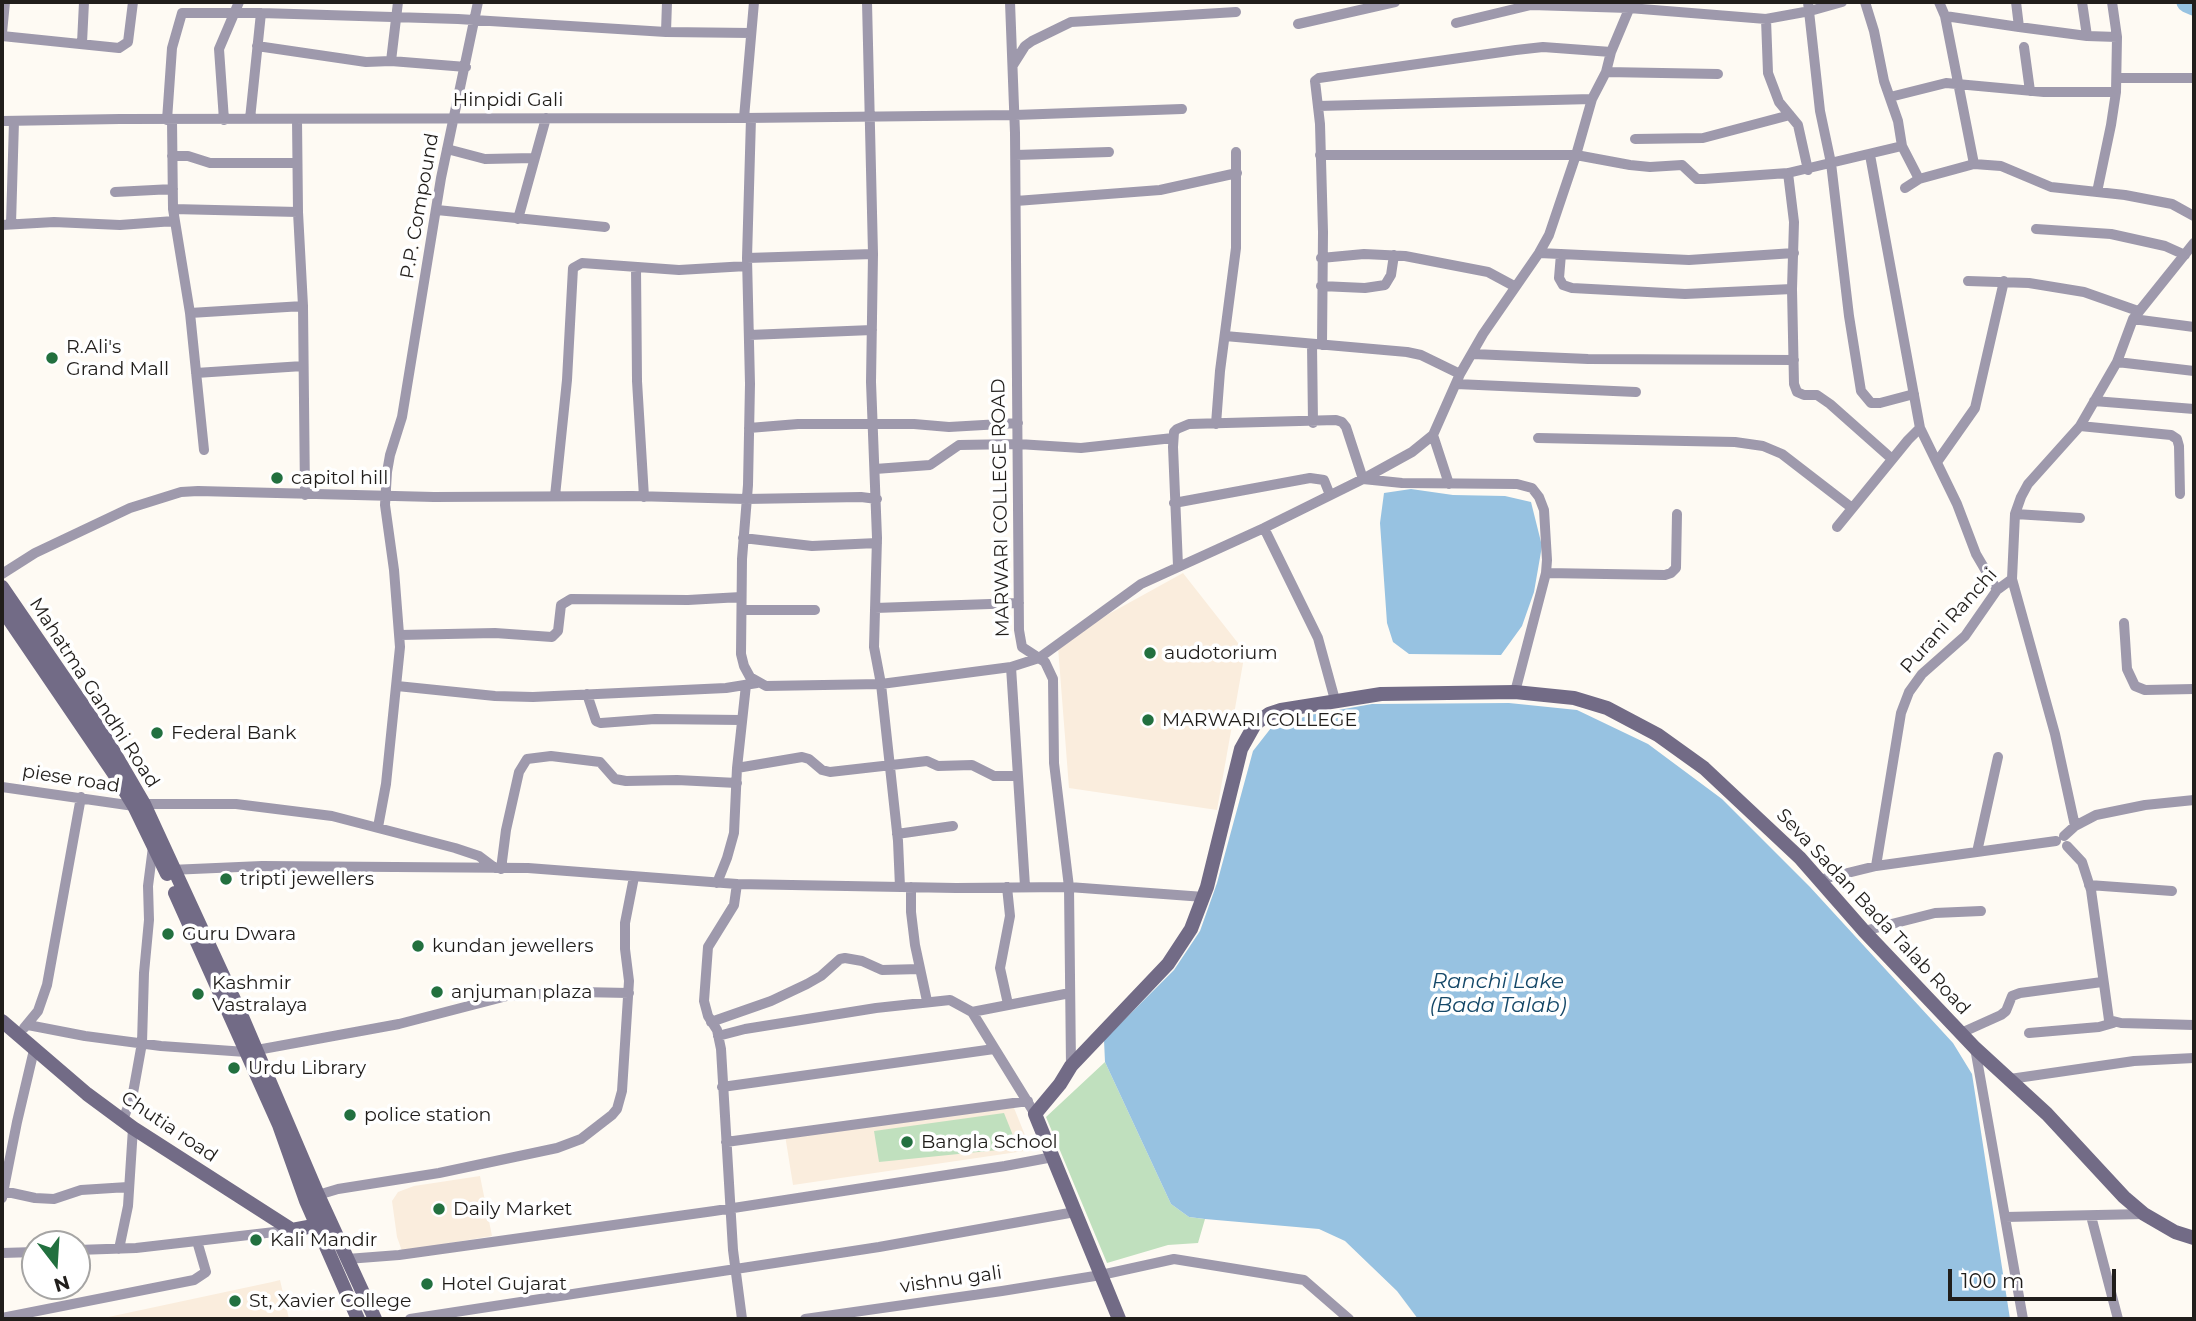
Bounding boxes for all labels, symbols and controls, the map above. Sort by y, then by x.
street label: Hinpidi Gali [453,89,563,111]
street label: P.P. Compound [396,131,444,281]
place label: R.Ali's Grand Mall [66,336,169,380]
marker: R.Ali's Grand Mall [44,350,60,366]
street label: MARWARI COLLEGE ROAD [987,378,1015,638]
place label: capitol hill [291,467,388,489]
marker: capitol hill [269,470,285,486]
street label: Purani Ranchi [1896,564,2002,678]
street label: Mahatma Gandhi Road [24,594,164,792]
place label: audotorium [1164,642,1278,664]
marker: audotorium [1142,645,1158,661]
place label: MARWARI COLLEGE [1162,709,1357,731]
marker: MARWARI COLLEGE [1140,712,1156,728]
place label: Federal Bank [171,722,296,744]
marker: Federal Bank [149,725,165,741]
street label: piese road [21,760,121,798]
street label: Seva Sadan Bada Talab Road [1771,804,1975,1020]
place label: tripti jewellers [240,868,374,890]
marker: tripti jewellers [218,871,234,887]
place label: Guru Dwara [182,923,296,945]
marker: Guru Dwara [160,926,176,942]
place label: kundan jewellers [432,935,594,957]
marker: kundan jewellers [410,938,426,954]
water label: Ranchi Lake (Bada Talab) [1429,969,1567,1019]
place label: Kashmir Vastralaya [212,972,308,1016]
place label: anjuman plaza [451,981,592,1003]
marker: anjuman plaza [429,984,445,1000]
marker: Kashmir Vastralaya [190,986,206,1002]
place label: Urdu Library [248,1057,366,1079]
marker: Urdu Library [226,1060,242,1076]
street label: Chutia road [116,1086,222,1168]
place label: police station [364,1104,491,1126]
marker: police station [342,1107,358,1123]
place label: Bangla School [921,1131,1058,1153]
marker: Bangla School [899,1134,915,1150]
place label: Daily Market [453,1198,572,1220]
marker: Daily Market [431,1201,447,1217]
place label: Kali Mandir [270,1229,377,1251]
north arrow [21,1230,91,1300]
marker: Kali Mandir [248,1232,264,1248]
scale bar [1951,1254,2119,1298]
street label: vishnu gali [899,1262,1003,1298]
text: 100 m [1961,1268,2024,1293]
text: N [51,1270,72,1297]
place label: Hotel Gujarat [441,1273,567,1295]
marker: Hotel Gujarat [419,1276,435,1292]
place label: St, Xavier College [249,1290,411,1312]
marker: St, Xavier College [227,1293,243,1309]

